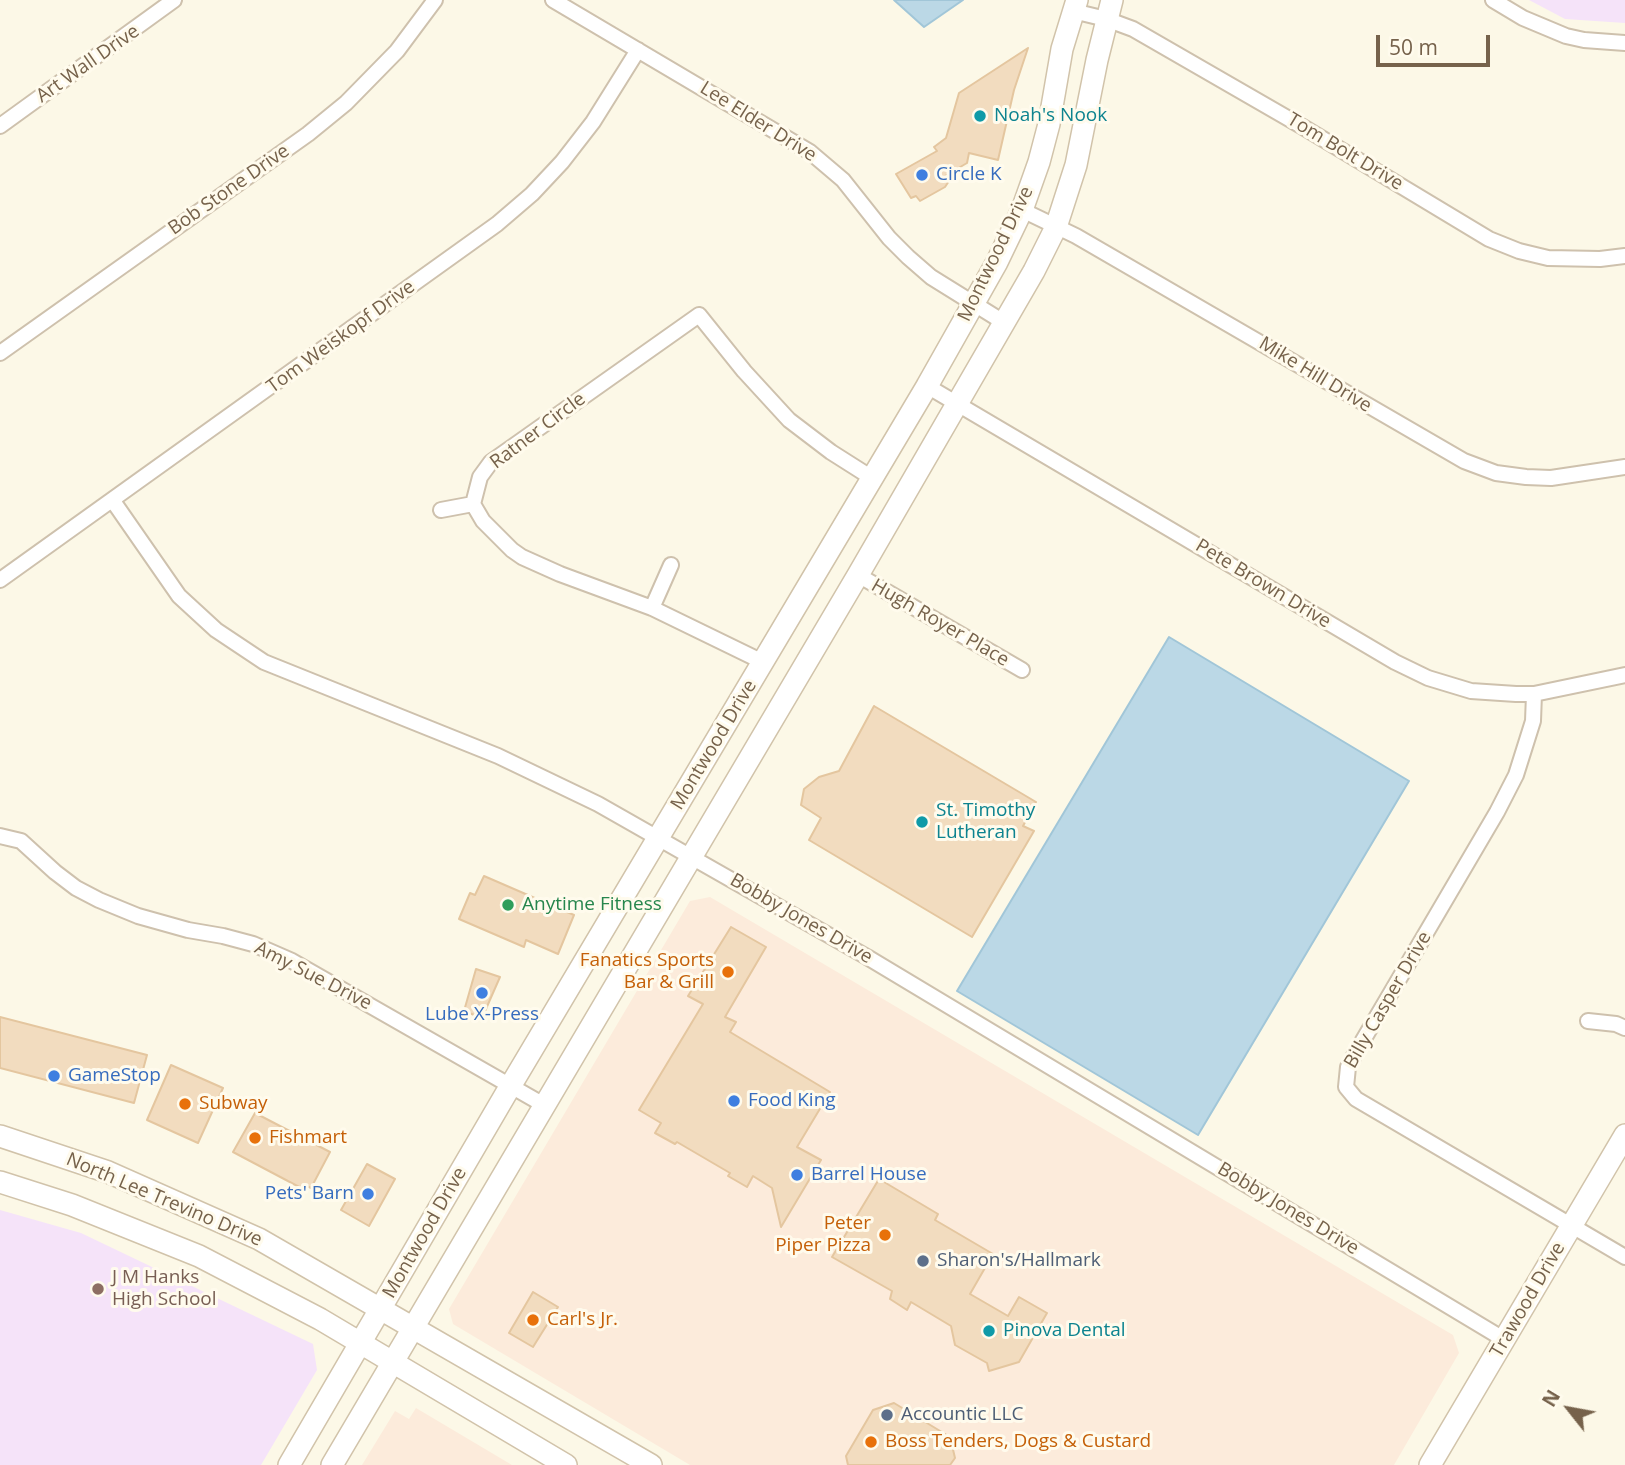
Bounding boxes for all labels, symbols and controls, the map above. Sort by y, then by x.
street label: Art Wall Drive [32,20,144,108]
scale bar [1380,21,1494,65]
text: 50 m [1389,33,1438,61]
street label: Lee Elder Drive [696,77,820,167]
place label: Noah's Nook [994,105,1107,127]
marker: Noah's Nook [972,108,988,124]
street label: Tom Bolt Drive [1283,108,1407,196]
street label: Bob Stone Drive [164,140,294,240]
place label: Circle K [936,164,1002,186]
marker: Circle K [914,167,930,183]
street label: Montwood Drive [953,183,1039,325]
street label: Tom Weiskopf Drive [263,276,419,398]
street label: Mike Hill Drive [1255,332,1375,418]
street label: Ratner Circle [486,388,590,474]
street label: Pete Brown Drive [1191,535,1335,633]
street label: Hugh Royer Place [867,574,1013,672]
street label: Montwood Drive [666,676,762,814]
place label: St. Timothy Lutheran [936,800,1035,844]
marker: St. Timothy Lutheran [914,814,930,830]
street label: Bobby Jones Drive [726,869,876,969]
place label: Anytime Fitness [522,894,662,916]
marker: Anytime Fitness [500,897,516,913]
street label: Billy Casper Drive [1340,928,1436,1072]
street label: Amy Sue Drive [251,937,375,1015]
place label: Fanatics Sports Bar & Grill [580,950,714,994]
marker: Fanatics Sports Bar & Grill [720,964,736,980]
marker: Lube X-Press [474,985,490,1001]
place label: Lube X-Press [425,1004,539,1026]
place label: GameStop [68,1065,161,1087]
marker: GameStop [46,1068,62,1084]
place label: Food King [748,1090,836,1112]
place label: Subway [199,1093,267,1115]
marker: Food King [726,1093,742,1109]
marker: Subway [177,1096,193,1112]
place label: Fishmart [269,1127,347,1149]
marker: Fishmart [247,1130,263,1146]
street label: North Lee Trevino Drive [63,1148,265,1252]
street label: Bobby Jones Drive [1213,1158,1363,1260]
street label: Montwood Drive [378,1163,472,1303]
place label: Barrel House [811,1164,927,1186]
marker: Barrel House [789,1167,805,1183]
place label: Pets' Barn [265,1183,354,1205]
marker: Pets' Barn [360,1186,376,1202]
place label: Peter Piper Pizza [775,1213,871,1257]
marker: Peter Piper Pizza [877,1227,893,1243]
street label: Trawood Drive [1486,1238,1570,1362]
place label: Sharon's/Hallmark [937,1250,1101,1272]
marker: Sharon's/Hallmark [915,1253,931,1269]
place label: J M Hanks High School [112,1267,217,1311]
marker: J M Hanks High School [90,1281,106,1297]
place label: Carl's Jr. [547,1309,618,1331]
marker: Carl's Jr. [525,1312,541,1328]
place label: Pinova Dental [1003,1320,1126,1342]
marker: Pinova Dental [981,1323,997,1339]
north arrow [1534,1374,1604,1444]
text: N [1536,1385,1566,1412]
place label: Accountic LLC [901,1404,1023,1426]
marker: Accountic LLC [879,1407,895,1423]
place label: Boss Tenders, Dogs & Custard [885,1431,1151,1453]
marker: Boss Tenders, Dogs & Custard [863,1434,879,1450]

